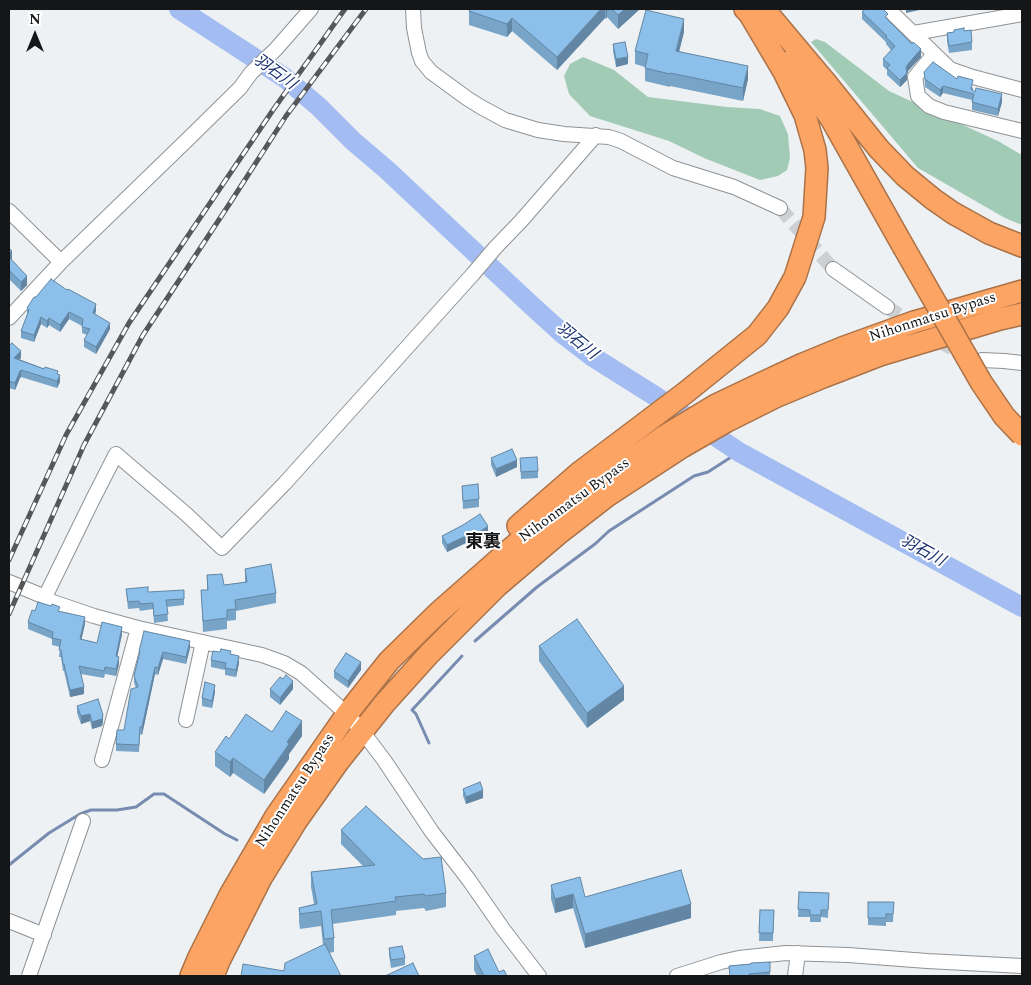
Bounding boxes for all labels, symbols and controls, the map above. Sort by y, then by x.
text: N [29,9,41,30]
north arrow [10,10,60,60]
water label: 羽石川 [249,51,299,95]
street label: Nihonmatsu Bypass [867,289,999,347]
water label: 羽石川 [551,319,601,365]
street label: Nihonmatsu Bypass [516,455,634,547]
district label: 東裏 [465,532,501,554]
water label: 羽石川 [896,532,948,572]
street label: Nihonmatsu Bypass [252,731,340,851]

